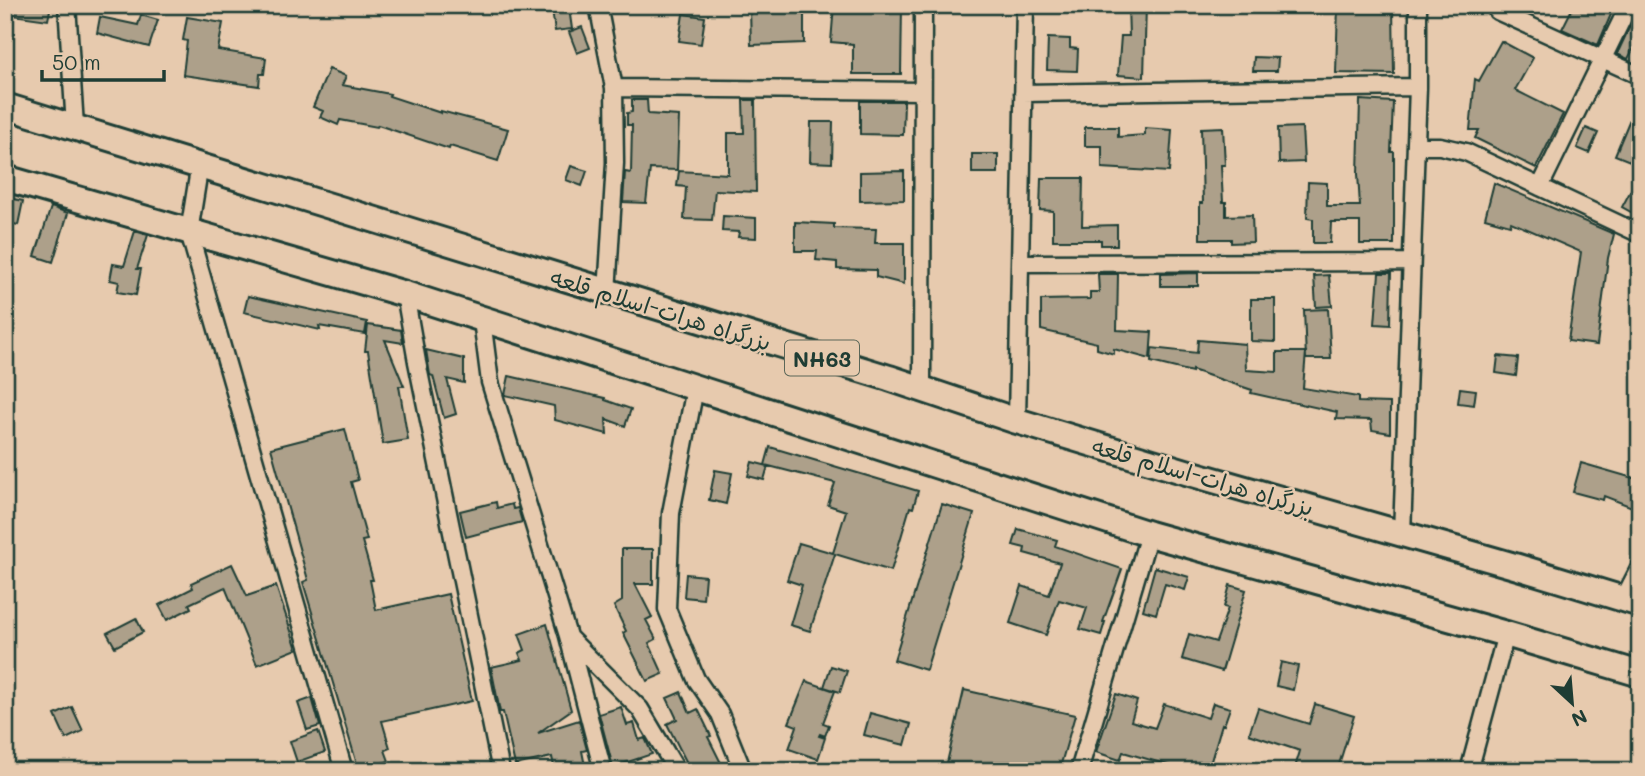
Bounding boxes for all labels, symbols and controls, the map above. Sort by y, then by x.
scale bar [42,38,164,82]
text: 50 m [52,48,101,75]
street label: بزرگراه هرات-اسلام قلعه [546,261,775,361]
road number: NH63 [785,340,859,376]
street label: بزرگراه هرات-اسلام قلعه [1088,430,1317,526]
north arrow [1536,668,1606,738]
text: N [1568,704,1592,733]

